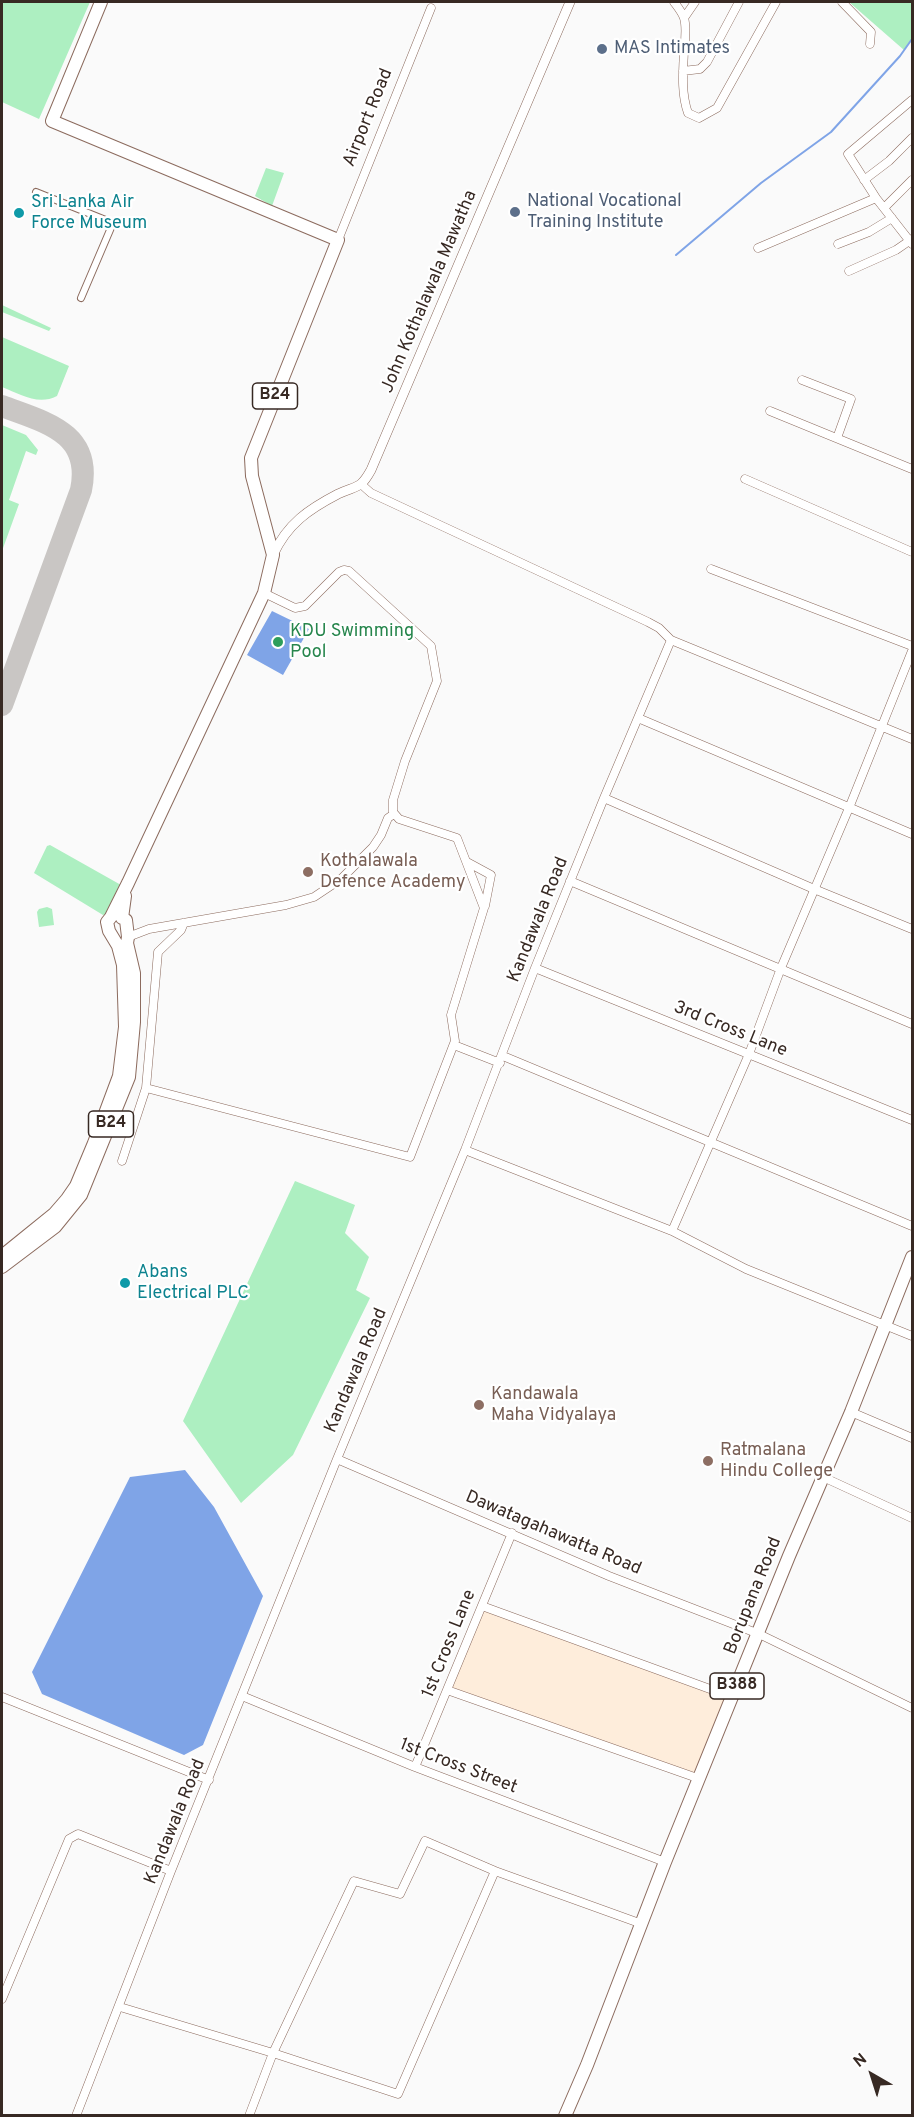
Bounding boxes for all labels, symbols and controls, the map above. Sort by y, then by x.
place label: MAS Intimates [614,38,730,60]
marker: MAS Intimates [595,42,609,56]
street label: Airport Road [339,66,399,170]
street label: John Kothalawala Mawatha [377,188,483,396]
place label: National Vocational Training Institute [527,191,682,234]
place label: Sri Lanka Air Force Museum [31,192,147,234]
marker: National Vocational Training Institute [508,205,522,219]
marker: Sri Lanka Air Force Museum [12,206,26,220]
road number: B24 [252,383,298,409]
place label: KDU Swimming Pool [290,621,414,664]
marker: KDU Swimming Pool [271,635,285,649]
place label: Kothalawala Defence Academy [320,851,466,894]
street label: Kandawala Road [504,854,574,986]
marker: Kothalawala Defence Academy [301,865,315,879]
street label: 3rd Cross Lane [670,997,790,1063]
road number: B24 [88,1111,134,1137]
place label: Abans Electrical PLC [137,1262,249,1304]
marker: Abans Electrical PLC [118,1276,132,1290]
street label: Kandawala Road [321,1305,393,1437]
place label: Kandawala Maha Vidyalaya [491,1384,616,1426]
marker: Kandawala Maha Vidyalaya [472,1398,486,1412]
place label: Ratmalana Hindu College [720,1440,833,1482]
marker: Ratmalana Hindu College [701,1454,715,1468]
street label: Dawatagahawatta Road [462,1487,644,1581]
street label: Borupana Road [721,1534,787,1658]
street label: 1st Cross Lane [419,1587,481,1701]
road number: B388 [710,1673,764,1699]
street label: 1st Cross Street [396,1735,520,1799]
street label: Kandawala Road [141,1756,211,1888]
north arrow [842,2045,902,2105]
text: N [850,2050,871,2072]

